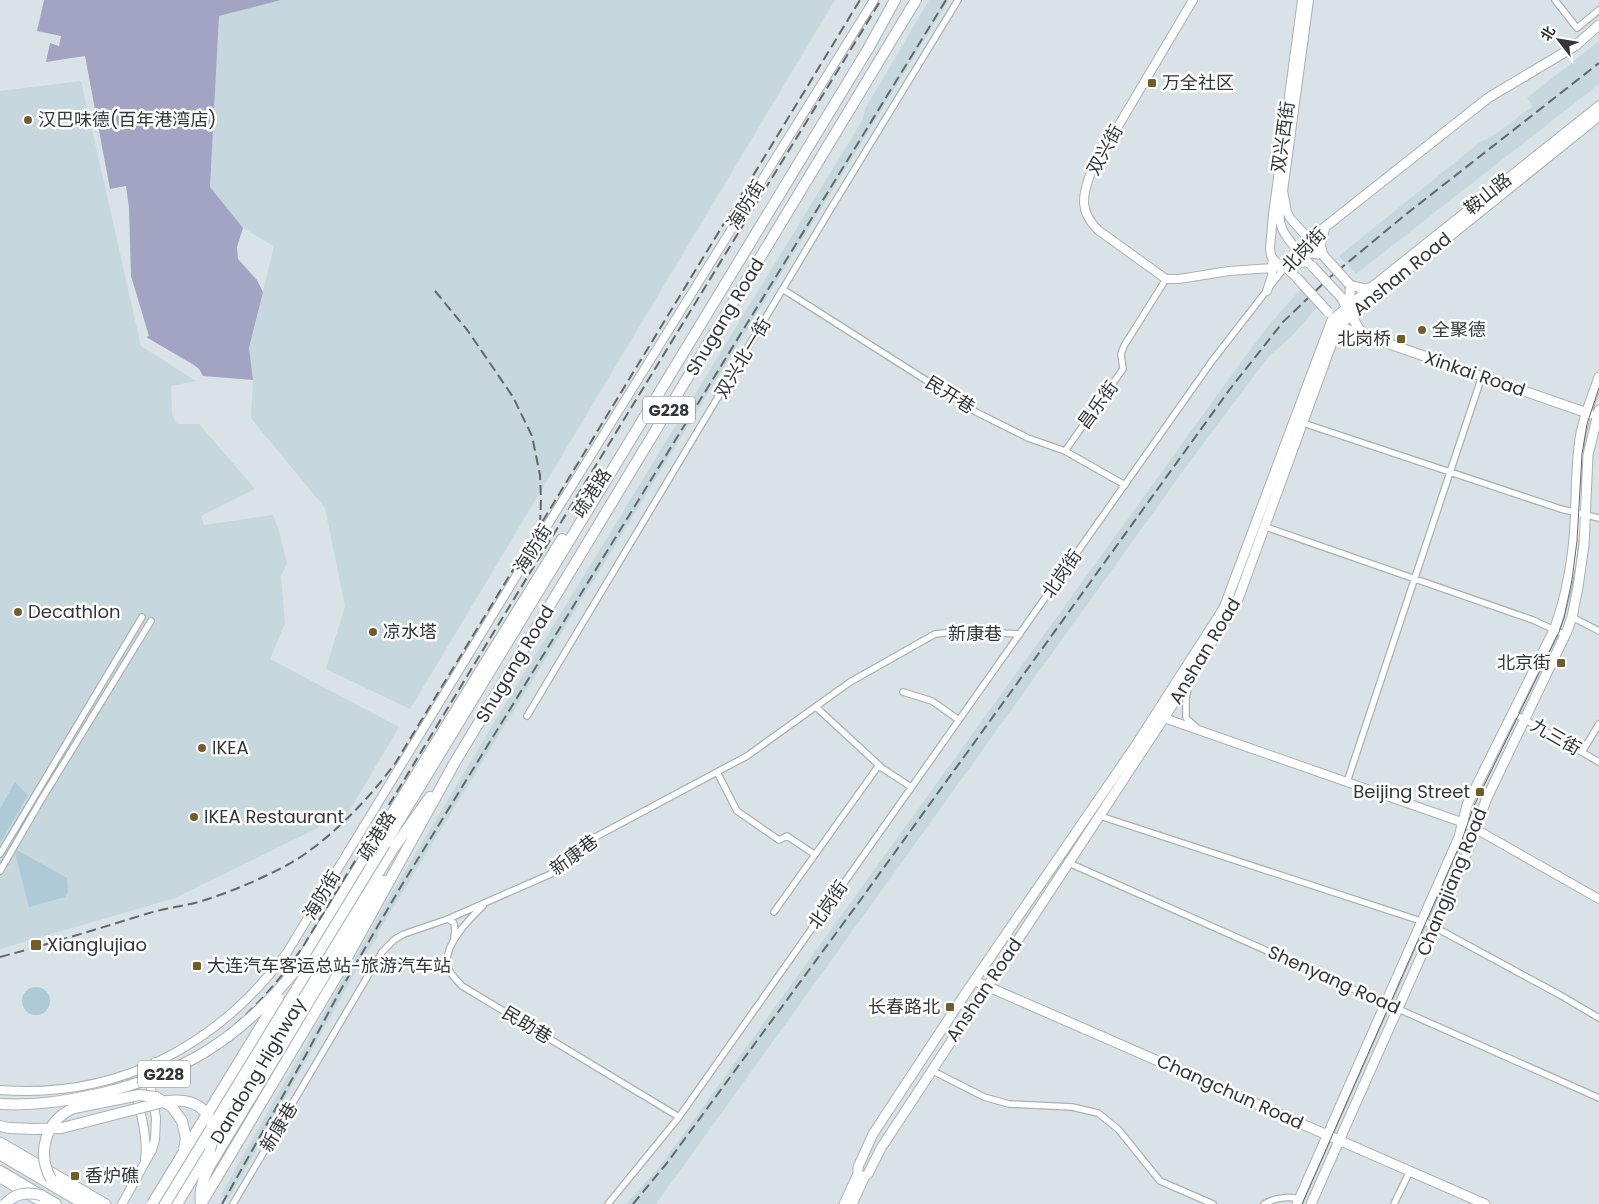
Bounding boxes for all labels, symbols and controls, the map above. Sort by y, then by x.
north arrow [1534,15,1584,65]
text: 北 [1536,22,1560,44]
place label: 万全社区 [1162,70,1234,95]
marker: 万全社区 [1146,77,1158,89]
street label: 双兴西街 [1265,100,1300,174]
place label: 汉巴味德(百年港湾店) [38,107,216,132]
marker: 汉巴味德(百年港湾店) [22,114,34,126]
street label: 双兴街 [1081,120,1129,179]
street label: 鞍山路 [1459,167,1517,220]
street label: 海防街 [721,175,770,234]
street label: 北岗街 [1276,222,1331,278]
street label: Anshan Road [1347,226,1456,321]
street label: Shugang Road [680,253,770,380]
street label: 双兴北一街 [709,313,776,403]
place label: 全聚德 [1432,317,1486,342]
marker: 全聚德 [1416,324,1428,336]
place label: 北岗桥 [1337,326,1391,351]
marker: 北岗桥 [1395,333,1407,345]
street label: Xinkai Road [1422,345,1529,402]
street label: 民开巷 [921,370,980,419]
street label: 昌乐街 [1072,376,1124,434]
road number: G228 [643,396,695,424]
street label: 疏港路 [566,463,617,522]
street label: 海防街 [508,519,557,578]
street label: 北岗街 [1036,544,1087,603]
street label: Anshan Road [1163,593,1246,709]
place label: Decathlon [28,599,121,624]
street label: Shugang Road [470,600,560,727]
marker: Decathlon [12,606,24,618]
place label: 凉水塔 [383,619,437,644]
street label: 新康巷 [948,621,1002,646]
marker: 凉水塔 [367,626,379,638]
place label: 北京街 [1497,650,1551,675]
marker: 北京街 [1555,657,1567,669]
street label: 九三街 [1527,712,1586,761]
place label: IKEA [212,735,249,760]
marker: IKEA [196,742,208,754]
place label: Beijing Street [1353,779,1470,804]
marker: Beijing Street [1474,786,1486,798]
place label: IKEA Restaurant [204,804,344,829]
street label: Changjiang Road [1410,804,1493,960]
street label: 疏港路 [352,806,401,865]
marker: IKEA Restaurant [188,811,200,823]
street label: 新康巷 [545,828,603,881]
street label: 海防街 [297,865,346,924]
street label: 北岗街 [802,875,853,934]
place label: Xianglujiao [47,932,147,957]
street label: Anshan Road [940,933,1027,1046]
marker: Xianglujiao [29,938,43,952]
street label: Shenyang Road [1264,939,1404,1020]
place label: 大连汽车客运总站-旅游汽车站 [207,953,451,978]
marker: 大连汽车客运总站-旅游汽车站 [191,960,203,972]
street label: Dandong Highway [204,993,311,1148]
place label: 长春路北 [868,994,940,1019]
street label: 民助巷 [498,1000,557,1049]
marker: 长春路北 [944,1001,956,1013]
street label: Changchun Road [1153,1048,1308,1135]
road number: G228 [138,1060,190,1088]
street label: 新康巷 [254,1097,303,1156]
place label: 香炉礁 [85,1163,139,1188]
marker: 香炉礁 [69,1170,81,1182]

